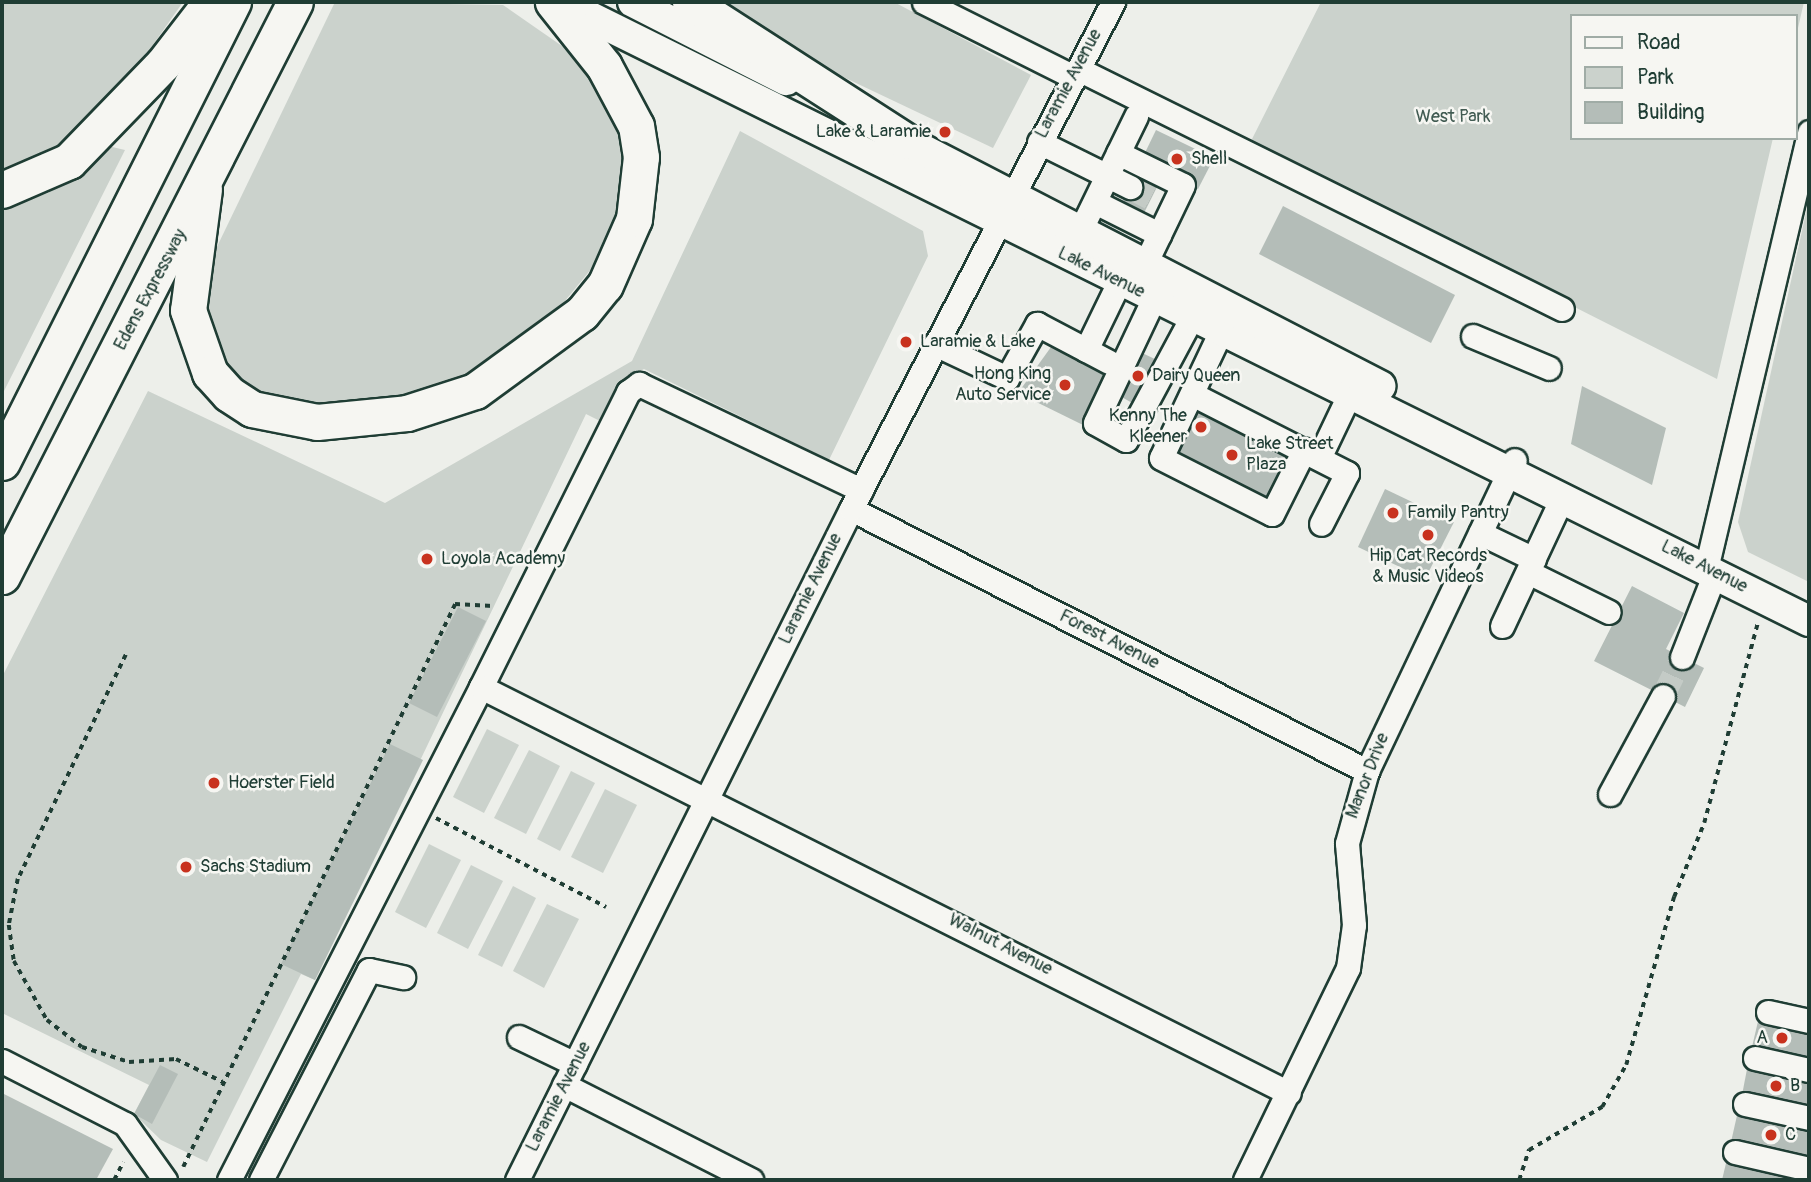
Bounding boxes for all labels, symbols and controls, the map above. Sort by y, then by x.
legend [1570,14,1797,140]
street label: Laramie Avenue [1031,26,1107,142]
text: Road [1637,29,1681,56]
text: Park [1637,64,1674,91]
text: Building [1637,99,1704,126]
park label: West Park [1416,106,1490,128]
place label: Lake & Laramie [816,121,931,143]
marker: Lake & Laramie [937,124,953,140]
place label: Shell [1191,148,1227,170]
marker: Shell [1169,151,1185,167]
street label: Edens Expressway [110,226,192,354]
street label: Lake Avenue [1054,243,1148,303]
place label: Laramie & Lake [920,331,1035,353]
marker: Laramie & Lake [898,334,914,350]
place label: Hong King Auto Service [955,364,1051,406]
place label: Dairy Queen [1152,365,1241,387]
marker: Dairy Queen [1130,368,1146,384]
marker: Hong King Auto Service [1057,377,1073,393]
place label: Kenny The Kleener [1109,406,1187,448]
marker: Kenny The Kleener [1193,419,1209,435]
place label: Lake Street Plaza [1246,434,1334,476]
marker: Lake Street Plaza [1224,447,1240,463]
place label: Family Pantry [1407,502,1509,524]
marker: Family Pantry [1385,505,1401,521]
marker: Hip Cat Records & Music Videos [1420,527,1436,543]
street label: Laramie Avenue [775,530,847,648]
street label: Lake Avenue [1657,536,1751,598]
place label: Hip Cat Records & Music Videos [1369,546,1487,588]
place label: Loyola Academy [441,548,565,570]
marker: Loyola Academy [419,551,435,567]
street label: Forest Avenue [1056,606,1162,674]
street label: Manor Drive [1342,730,1394,822]
place label: Hoerster Field [228,772,335,794]
marker: Hoerster Field [206,775,222,791]
place label: Sachs Stadium [200,856,311,878]
marker: Sachs Stadium [178,859,194,875]
street label: Walnut Avenue [944,910,1056,980]
place label: A [1756,1027,1768,1049]
marker: A [1774,1030,1790,1046]
street label: Laramie Avenue [522,1038,596,1156]
place label: B [1790,1075,1800,1097]
marker: B [1768,1078,1784,1094]
place label: C [1785,1124,1796,1146]
marker: C [1763,1127,1779,1143]

